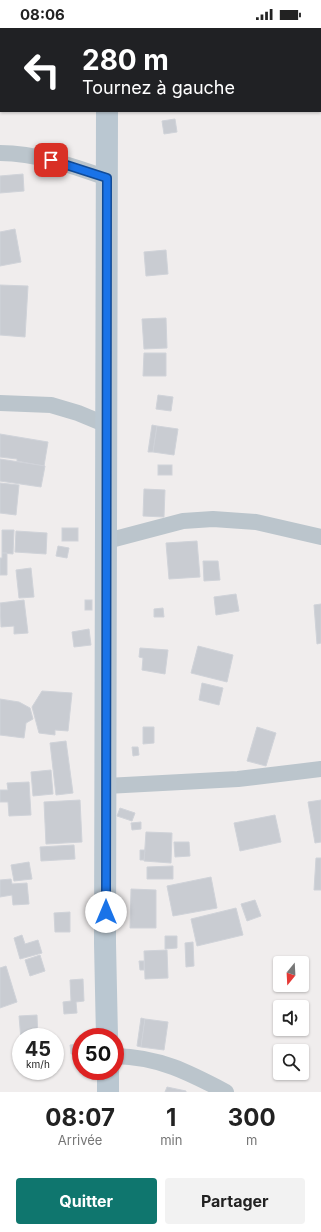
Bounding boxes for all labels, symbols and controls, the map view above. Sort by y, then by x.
text: 08:06 [20,5,65,24]
text: 280 m [82,43,169,77]
icon: left [16,44,68,96]
text: Tournez à gauche [82,77,235,98]
pin [34,143,68,177]
icon: arrive [40,149,62,171]
position arrow [85,891,127,933]
north arrow [273,956,309,992]
map controls [273,956,309,1080]
button: sound [273,1000,309,1036]
speed limit sign: 50 [72,1028,124,1080]
text: 45 [25,1037,51,1061]
button: search [273,1044,309,1080]
text: km/h [26,1058,50,1070]
text: 08:07 [45,1103,115,1132]
text: 1 [166,1103,176,1132]
text: 300 [228,1103,276,1132]
text: Arrivée [58,1132,102,1148]
text: min [160,1132,182,1148]
text: m [246,1132,257,1148]
button: Quitter [16,1178,157,1224]
button: Partager [165,1178,305,1224]

